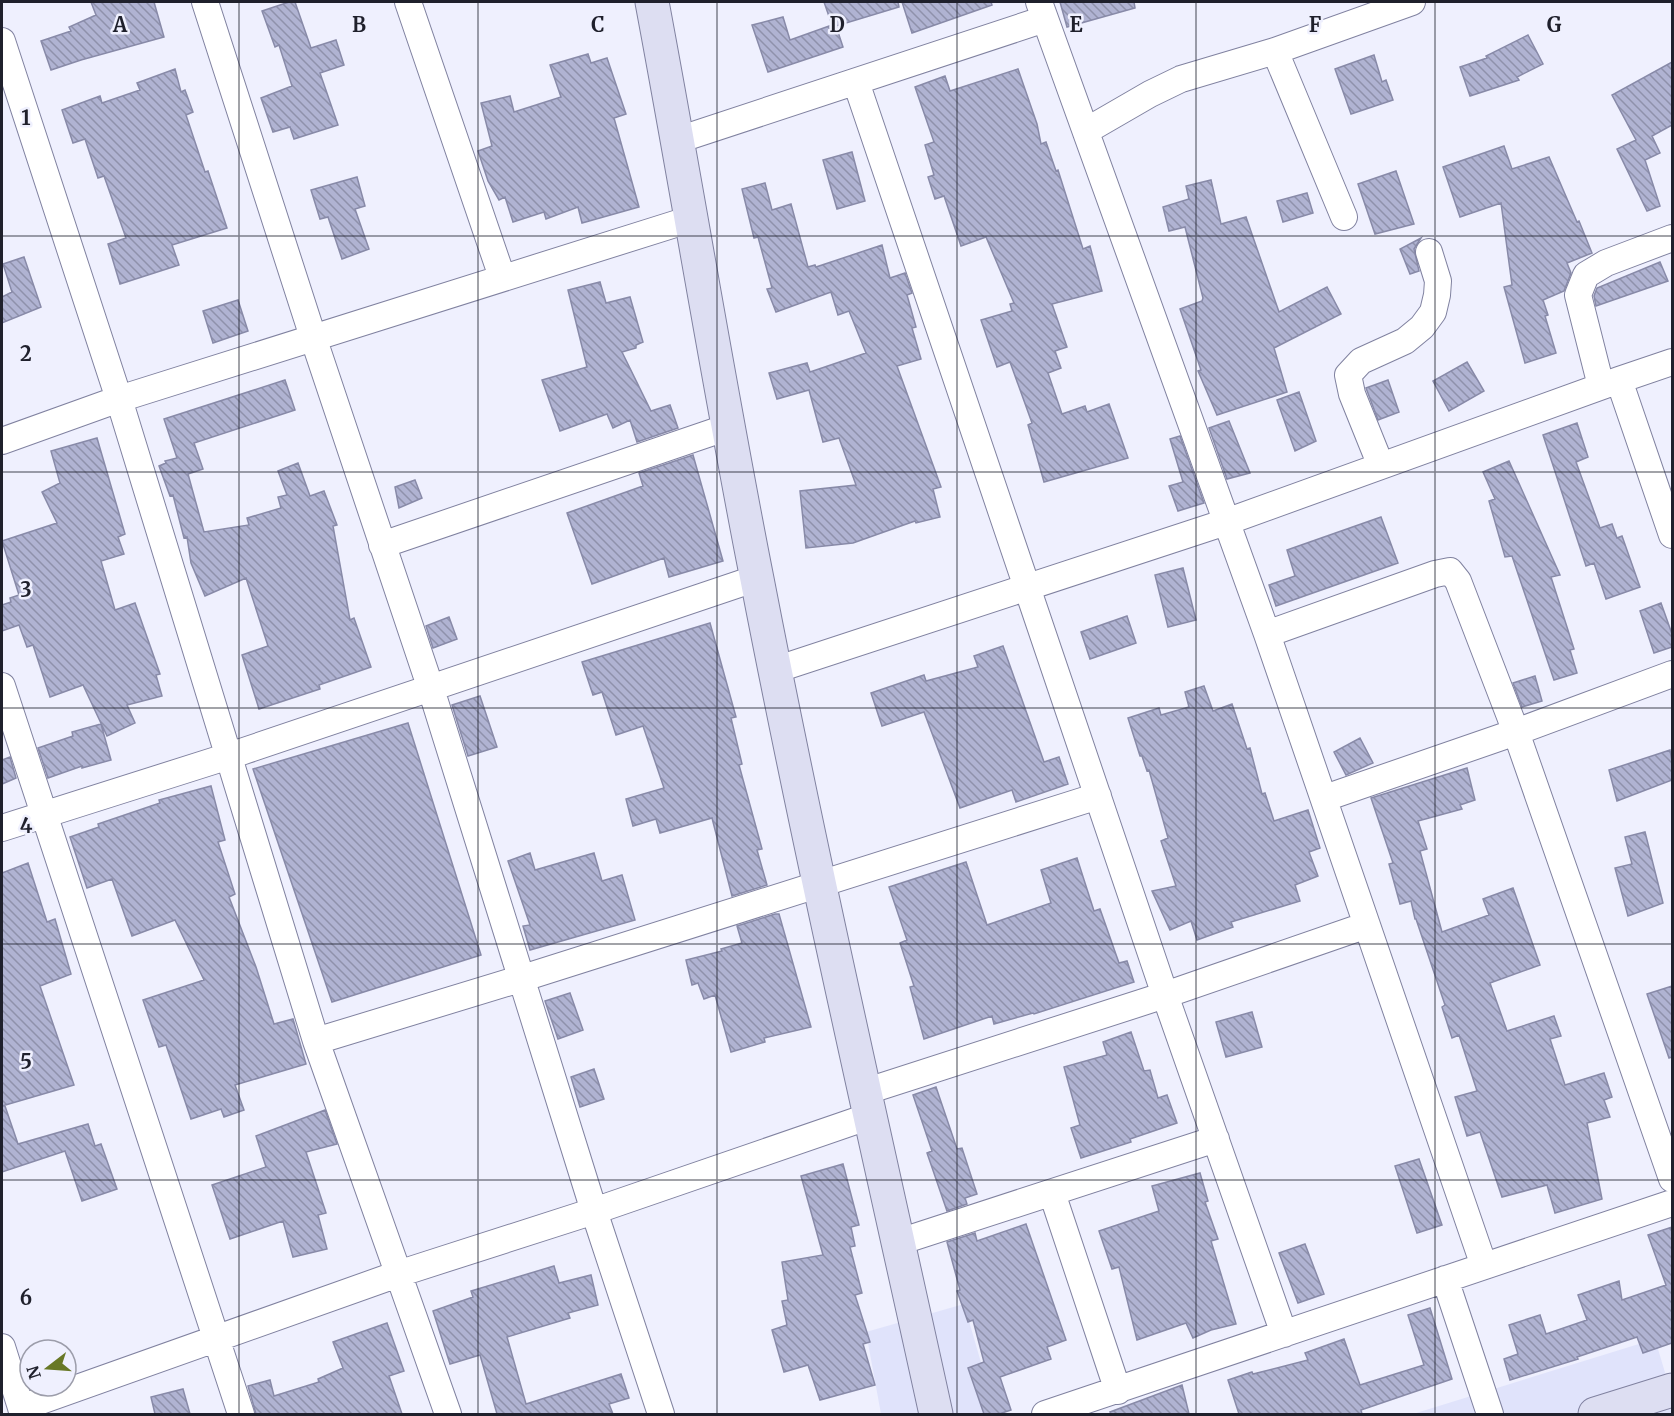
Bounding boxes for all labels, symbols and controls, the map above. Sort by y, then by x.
text: A [112,12,128,37]
text: B [352,12,366,37]
text: C [591,12,605,37]
text: D [829,12,845,37]
text: E [1069,12,1083,37]
text: F [1309,12,1322,37]
text: G [1547,12,1562,37]
text: 1 [21,105,31,130]
text: 2 [20,341,32,366]
text: 3 [20,577,32,602]
text: 4 [20,813,33,838]
text: 5 [20,1049,32,1074]
text: 6 [20,1285,32,1310]
north arrow [18,1338,78,1398]
text: N [22,1363,45,1381]

